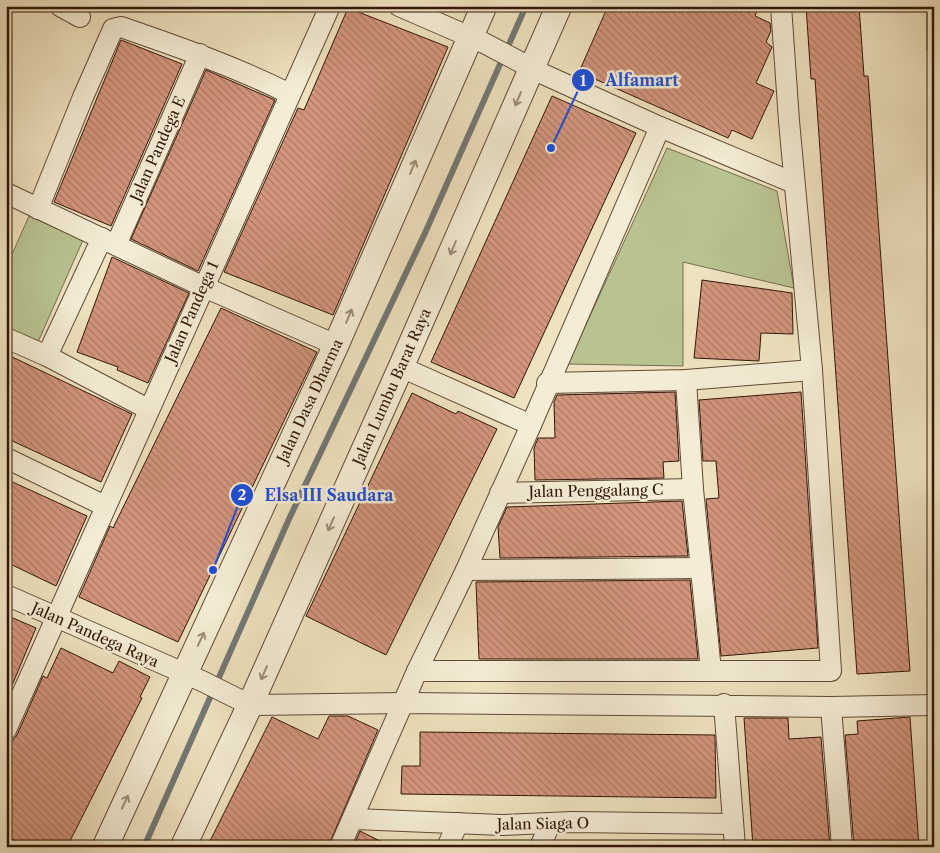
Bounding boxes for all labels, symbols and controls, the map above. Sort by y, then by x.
callout: Alfamart [571,65,689,96]
text: Alfamart [604,70,679,90]
text: 1 [580,71,587,90]
one-way arrow [512,91,521,106]
street label: Jalan Pandega E [125,93,189,206]
one-way arrow [409,160,419,175]
one-way arrow [447,240,457,255]
street label: Jalan Pandega 1 [160,257,223,367]
street label: Jalan Lumbu Barat Raya [347,305,435,470]
one-way arrow [344,309,354,324]
street label: Jalan Dasa Dharma [272,336,347,468]
callout: Elsa III Saudara [230,480,404,511]
street label: Jalan Penggalang C [526,480,664,501]
text: 2 [238,485,247,504]
text: Elsa III Saudara [265,485,394,505]
one-way arrow [325,516,335,531]
street label: Jalan Pandega Raya [27,597,162,671]
one-way arrow [196,632,206,647]
one-way arrow [259,665,269,680]
one-way arrow [121,795,131,810]
street label: Jalan Siaga O [495,813,589,834]

